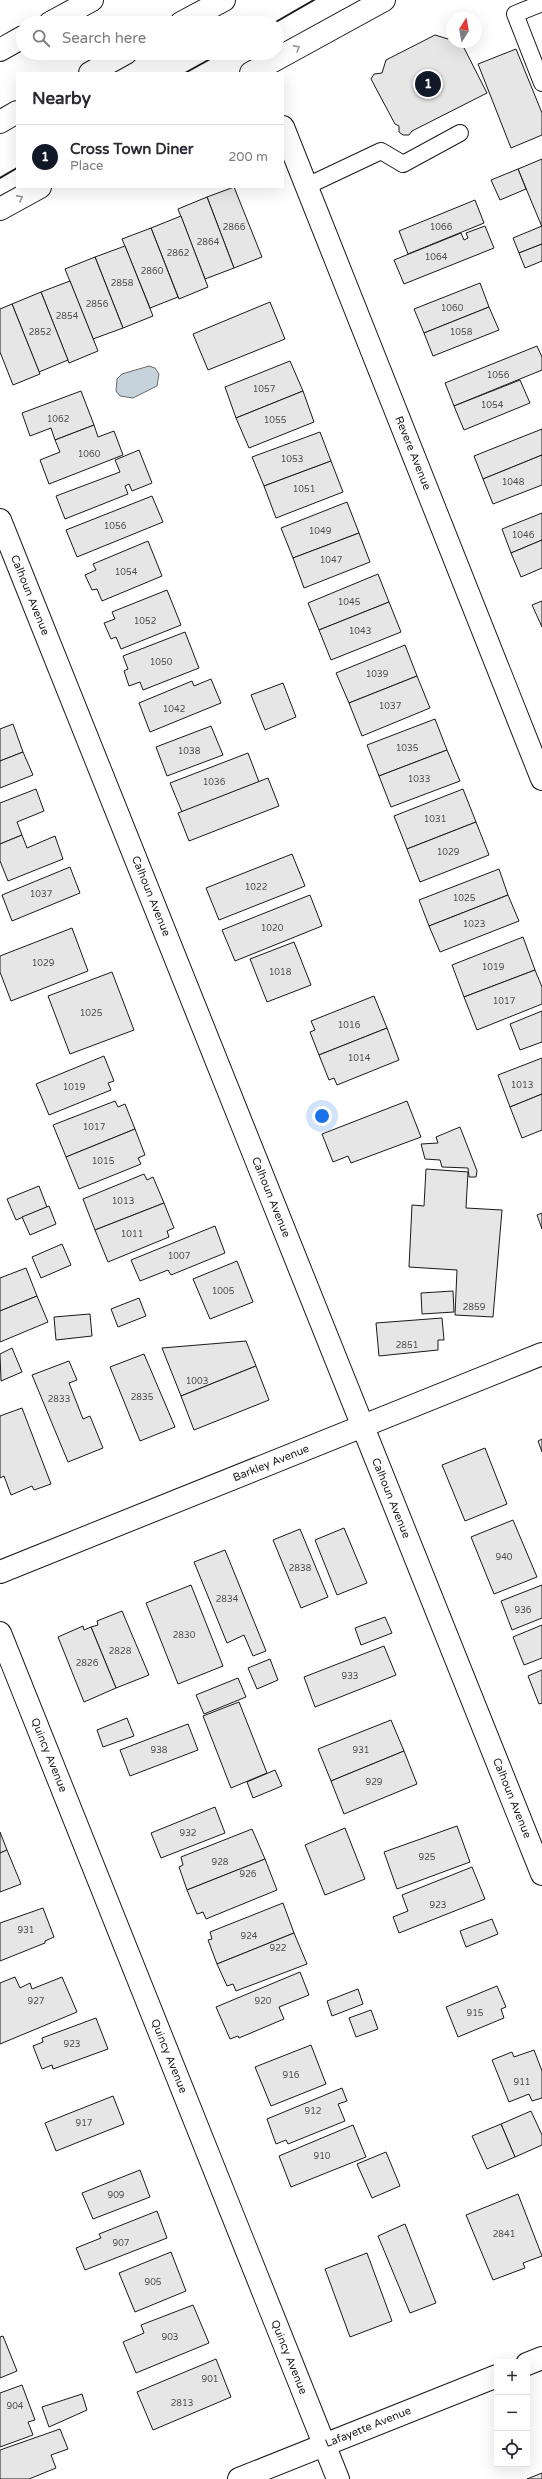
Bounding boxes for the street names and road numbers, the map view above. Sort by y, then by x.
street label: Revere Avenue [392,414,434,492]
street label: Calhoun Avenue [8,553,52,637]
street label: Calhoun Avenue [129,854,173,938]
street label: Calhoun Avenue [249,1155,293,1239]
street label: Barkley Avenue [231,1442,311,1484]
street label: Calhoun Avenue [369,1456,413,1540]
street label: Quincy Avenue [28,1716,70,1794]
street label: Calhoun Avenue [490,1756,534,1840]
street label: Quincy Avenue [148,2017,190,2095]
street label: Quincy Avenue [268,2318,310,2396]
street label: Lafayette Avenue [323,2404,413,2450]

